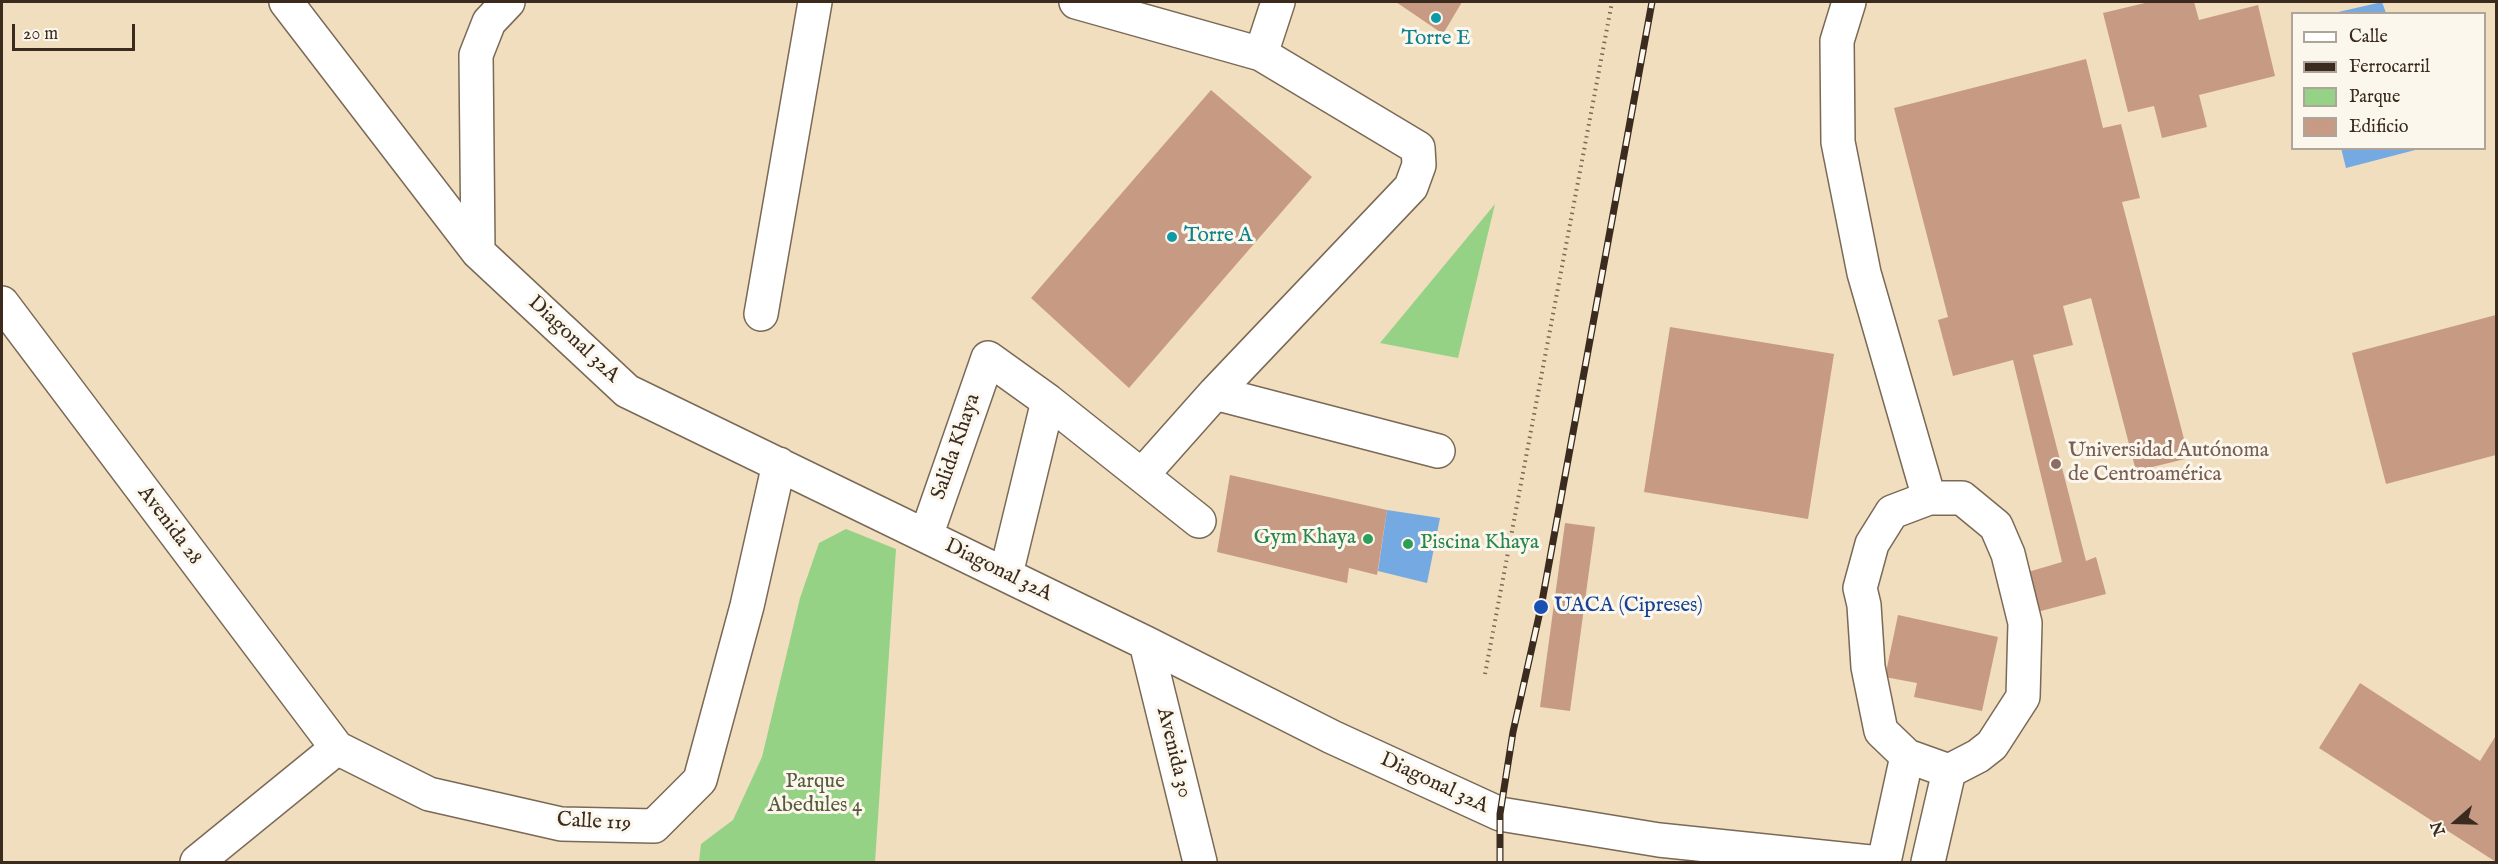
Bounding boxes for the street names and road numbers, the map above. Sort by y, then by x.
street label: Diagonal 32A [522,291,624,389]
street label: Salida Khaya [927,391,987,503]
street label: Avenida 28 [131,482,207,570]
street label: Diagonal 32A [940,534,1056,608]
street label: Avenida 30 [1150,705,1196,801]
street label: Diagonal 32A [1376,748,1492,820]
street label: Calle 119 [556,808,632,838]

